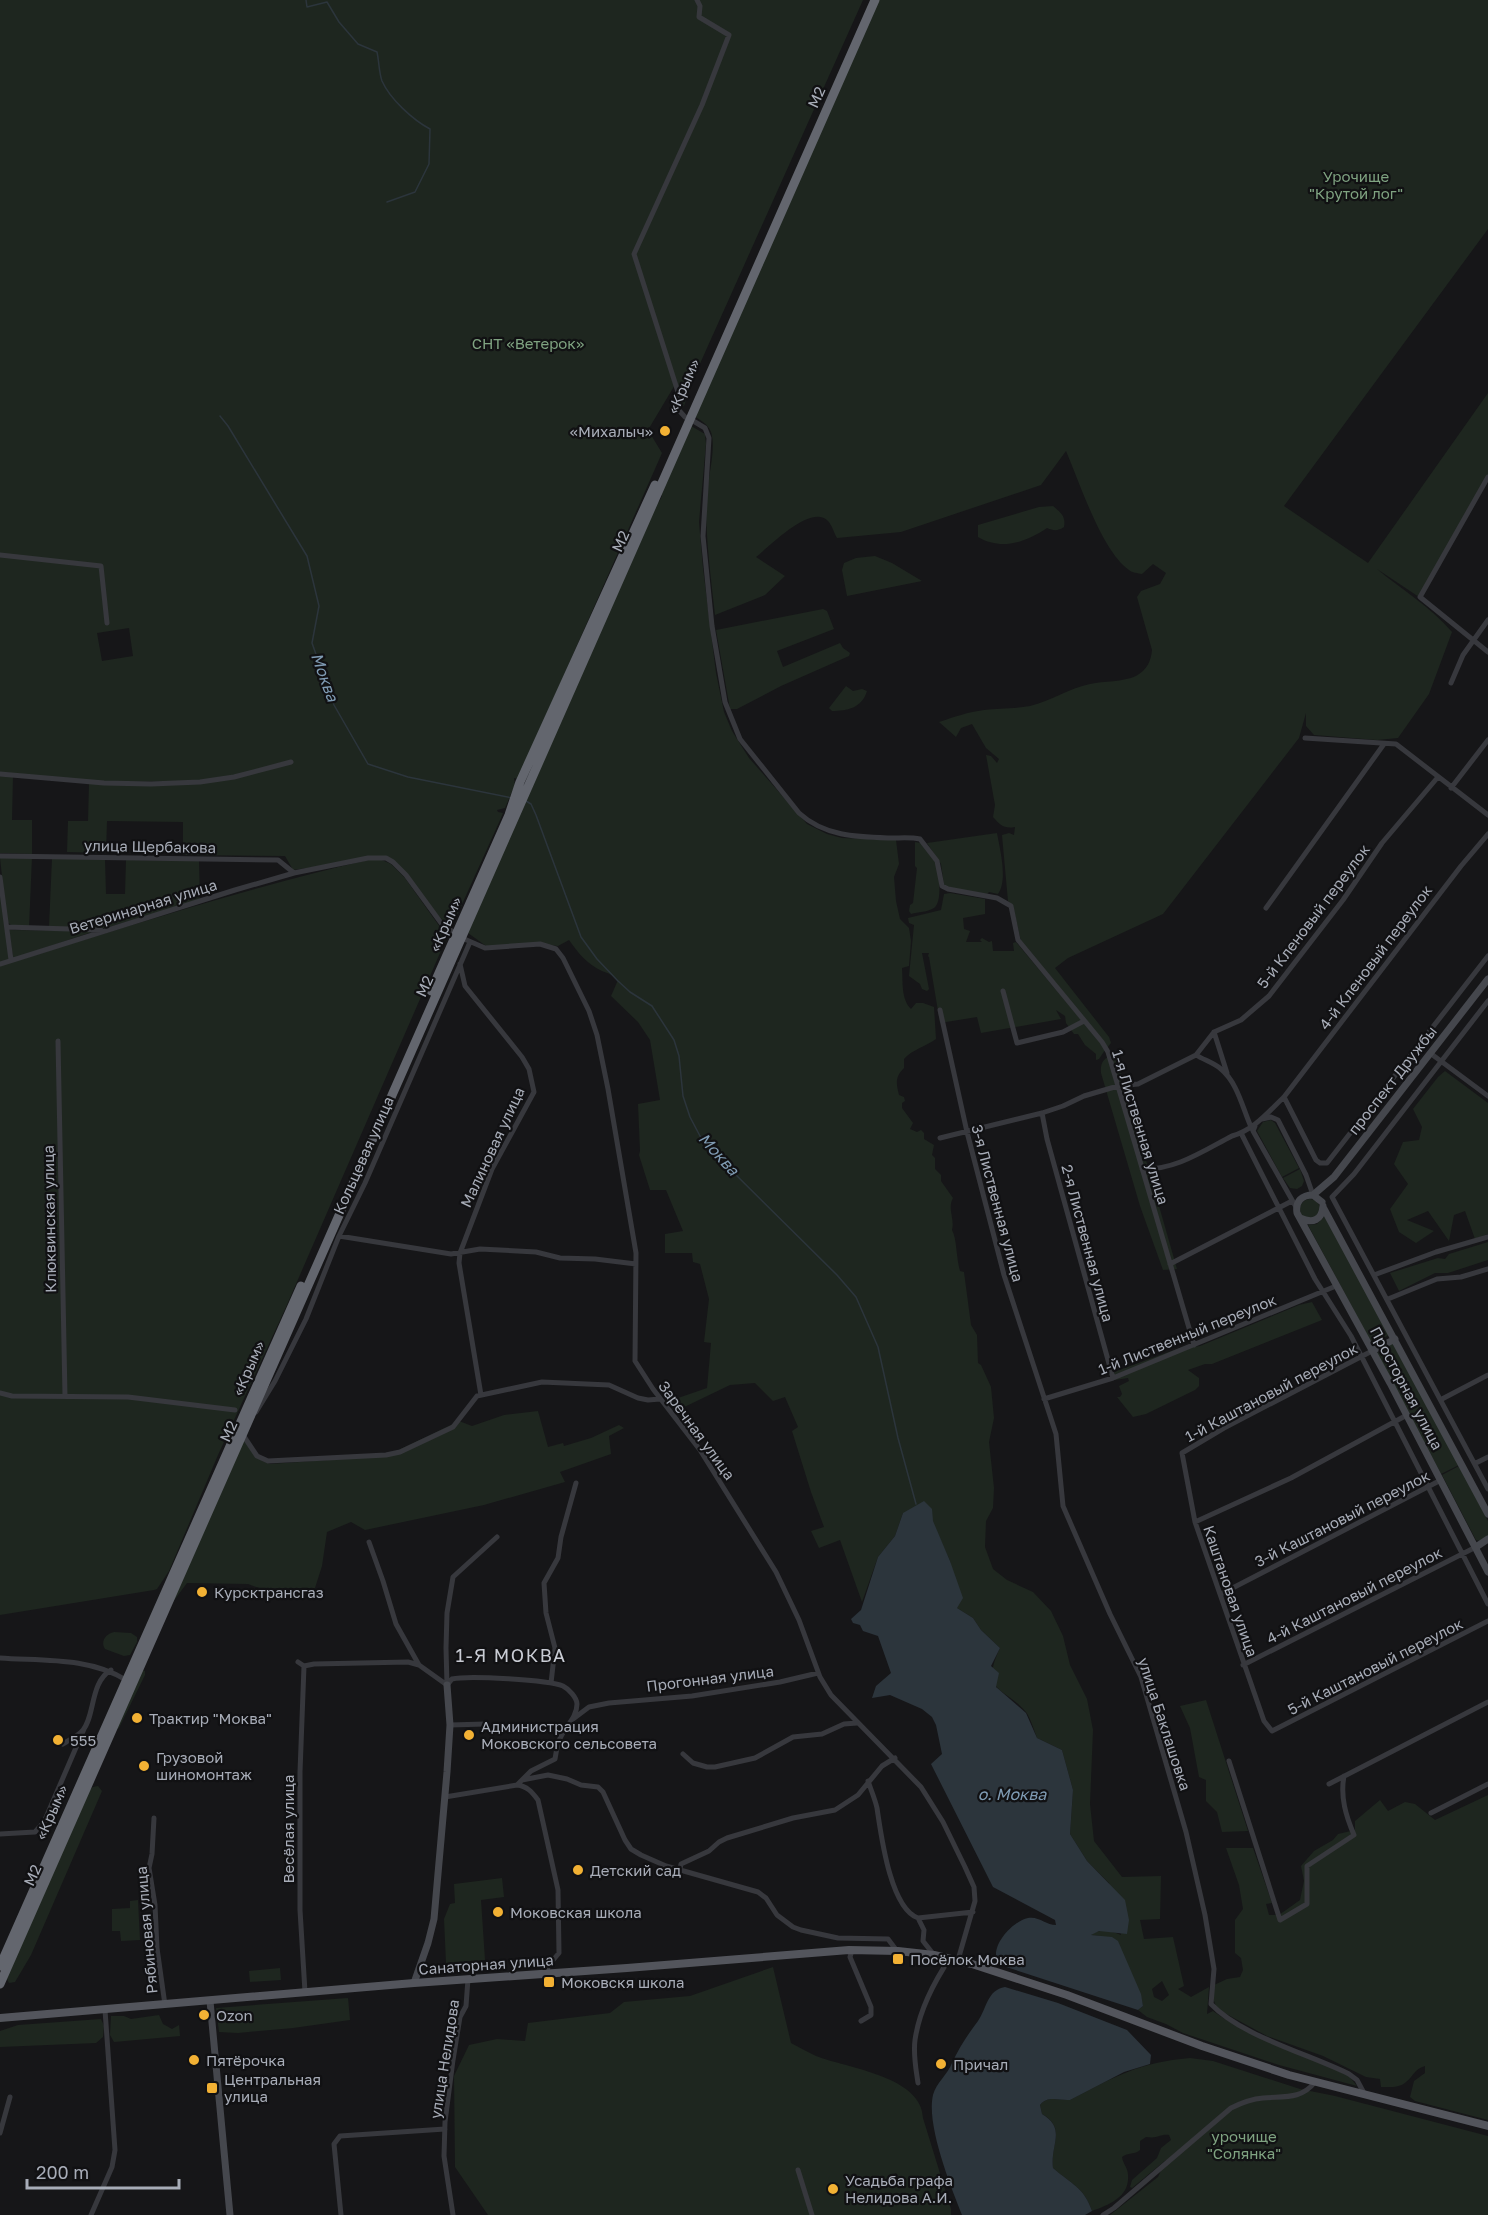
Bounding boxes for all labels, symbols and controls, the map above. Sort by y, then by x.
street label: М2 [803,83,829,111]
park label: Урочище "Крутой лог" [1309,167,1403,202]
park label: СНТ «Ветерок» [472,334,584,352]
street label: «Крым» [663,356,703,416]
place label: «Михалыч» [570,422,653,440]
marker: «Михалыч» [658,424,672,438]
street label: М2 [607,527,633,555]
water label: Моква [307,650,343,705]
street label: улица Щербакова [84,836,216,856]
street label: 5-й Кленовый переулок [1253,840,1373,992]
street label: Ветеринарная улица [67,875,219,937]
street label: 4-й Кленовый переулок [1315,881,1435,1033]
street label: «Крым» [425,894,465,954]
street label: М2 [411,972,437,1000]
street label: проспект Дружбы [1344,1022,1440,1138]
street label: 1-я Лиственная улица [1109,1047,1173,1207]
street label: Малиновая улица [456,1084,528,1210]
street label: Кольцевая улица [329,1093,397,1217]
street label: 3-я Лиственная улица [968,1122,1028,1284]
water label: Моква [695,1128,744,1180]
street label: Клюквинская улица [39,1145,59,1293]
street label: 2-я Лиственная улица [1058,1162,1118,1324]
street label: 1-й Лиственный переулок [1095,1290,1279,1378]
street label: Просторная улица [1367,1323,1447,1453]
street label: «Крым» [228,1338,268,1398]
street label: 1-й Каштановый переулок [1182,1339,1361,1445]
street label: Заречная улица [655,1377,739,1483]
street label: М2 [215,1417,241,1445]
street label: 3-й Каштановый переулок [1251,1466,1433,1570]
street label: Каштановая улица [1200,1523,1262,1659]
street label: 4-й Каштановый переулок [1263,1543,1445,1647]
place label: Курсктрансгаз [214,1583,324,1601]
marker: Курсктрансгаз [195,1585,209,1599]
street label: 5-й Каштановый переулок [1284,1614,1466,1718]
district label: 1-Я МОКВА [455,1644,567,1666]
street label: улица Баклашовка [1135,1655,1195,1793]
street label: Прогонная улица [645,1661,775,1695]
place label: Трактир "Моква" [149,1709,272,1727]
marker: Трактир "Моква" [130,1711,144,1725]
place label: Администрация Моковского сельсовета [481,1717,657,1752]
marker: Администрация Моковского сельсовета [462,1728,476,1742]
place label: 555 [70,1731,96,1749]
marker: 555 [51,1733,65,1747]
place label: Грузовой шиномонтаж [156,1748,252,1783]
marker: Грузовой шиномонтаж [137,1759,151,1773]
street label: Весёлая улица [279,1775,297,1883]
street label: «Крым» [31,1782,71,1842]
water label: о. Моква [978,1784,1047,1804]
street label: М2 [19,1861,45,1889]
place label: Детский сад [590,1861,681,1879]
marker: Детский сад [571,1863,585,1877]
street label: Рябиновая улица [131,1866,161,1994]
place label: Моковская школа [510,1903,642,1921]
marker: Моковская школа [491,1905,505,1919]
street label: Санаторная улица [418,1950,554,1978]
place label: Посёлок Моква [910,1950,1025,1968]
marker: Посёлок Моква [891,1952,905,1966]
place label: Моковскя школа [561,1973,685,1991]
marker: Моковскя школа [542,1975,556,1989]
street label: улица Нелидова [426,1998,462,2120]
place label: Ozon [216,2006,253,2024]
marker: Ozon [197,2008,211,2022]
place label: Пятёрочка [206,2051,285,2069]
marker: Пятёрочка [187,2053,201,2067]
place label: Причал [953,2055,1008,2073]
marker: Причал [934,2057,948,2071]
place label: Центральная улица [224,2070,321,2105]
marker: Центральная улица [205,2081,219,2095]
park label: урочище "Солянка" [1207,2127,1281,2162]
scale bar [27,2152,178,2190]
text: 200 m [36,2161,89,2183]
place label: Усадьба графа Нелидова А.И. [845,2171,953,2206]
marker: Усадьба графа Нелидова А.И. [826,2182,840,2196]

